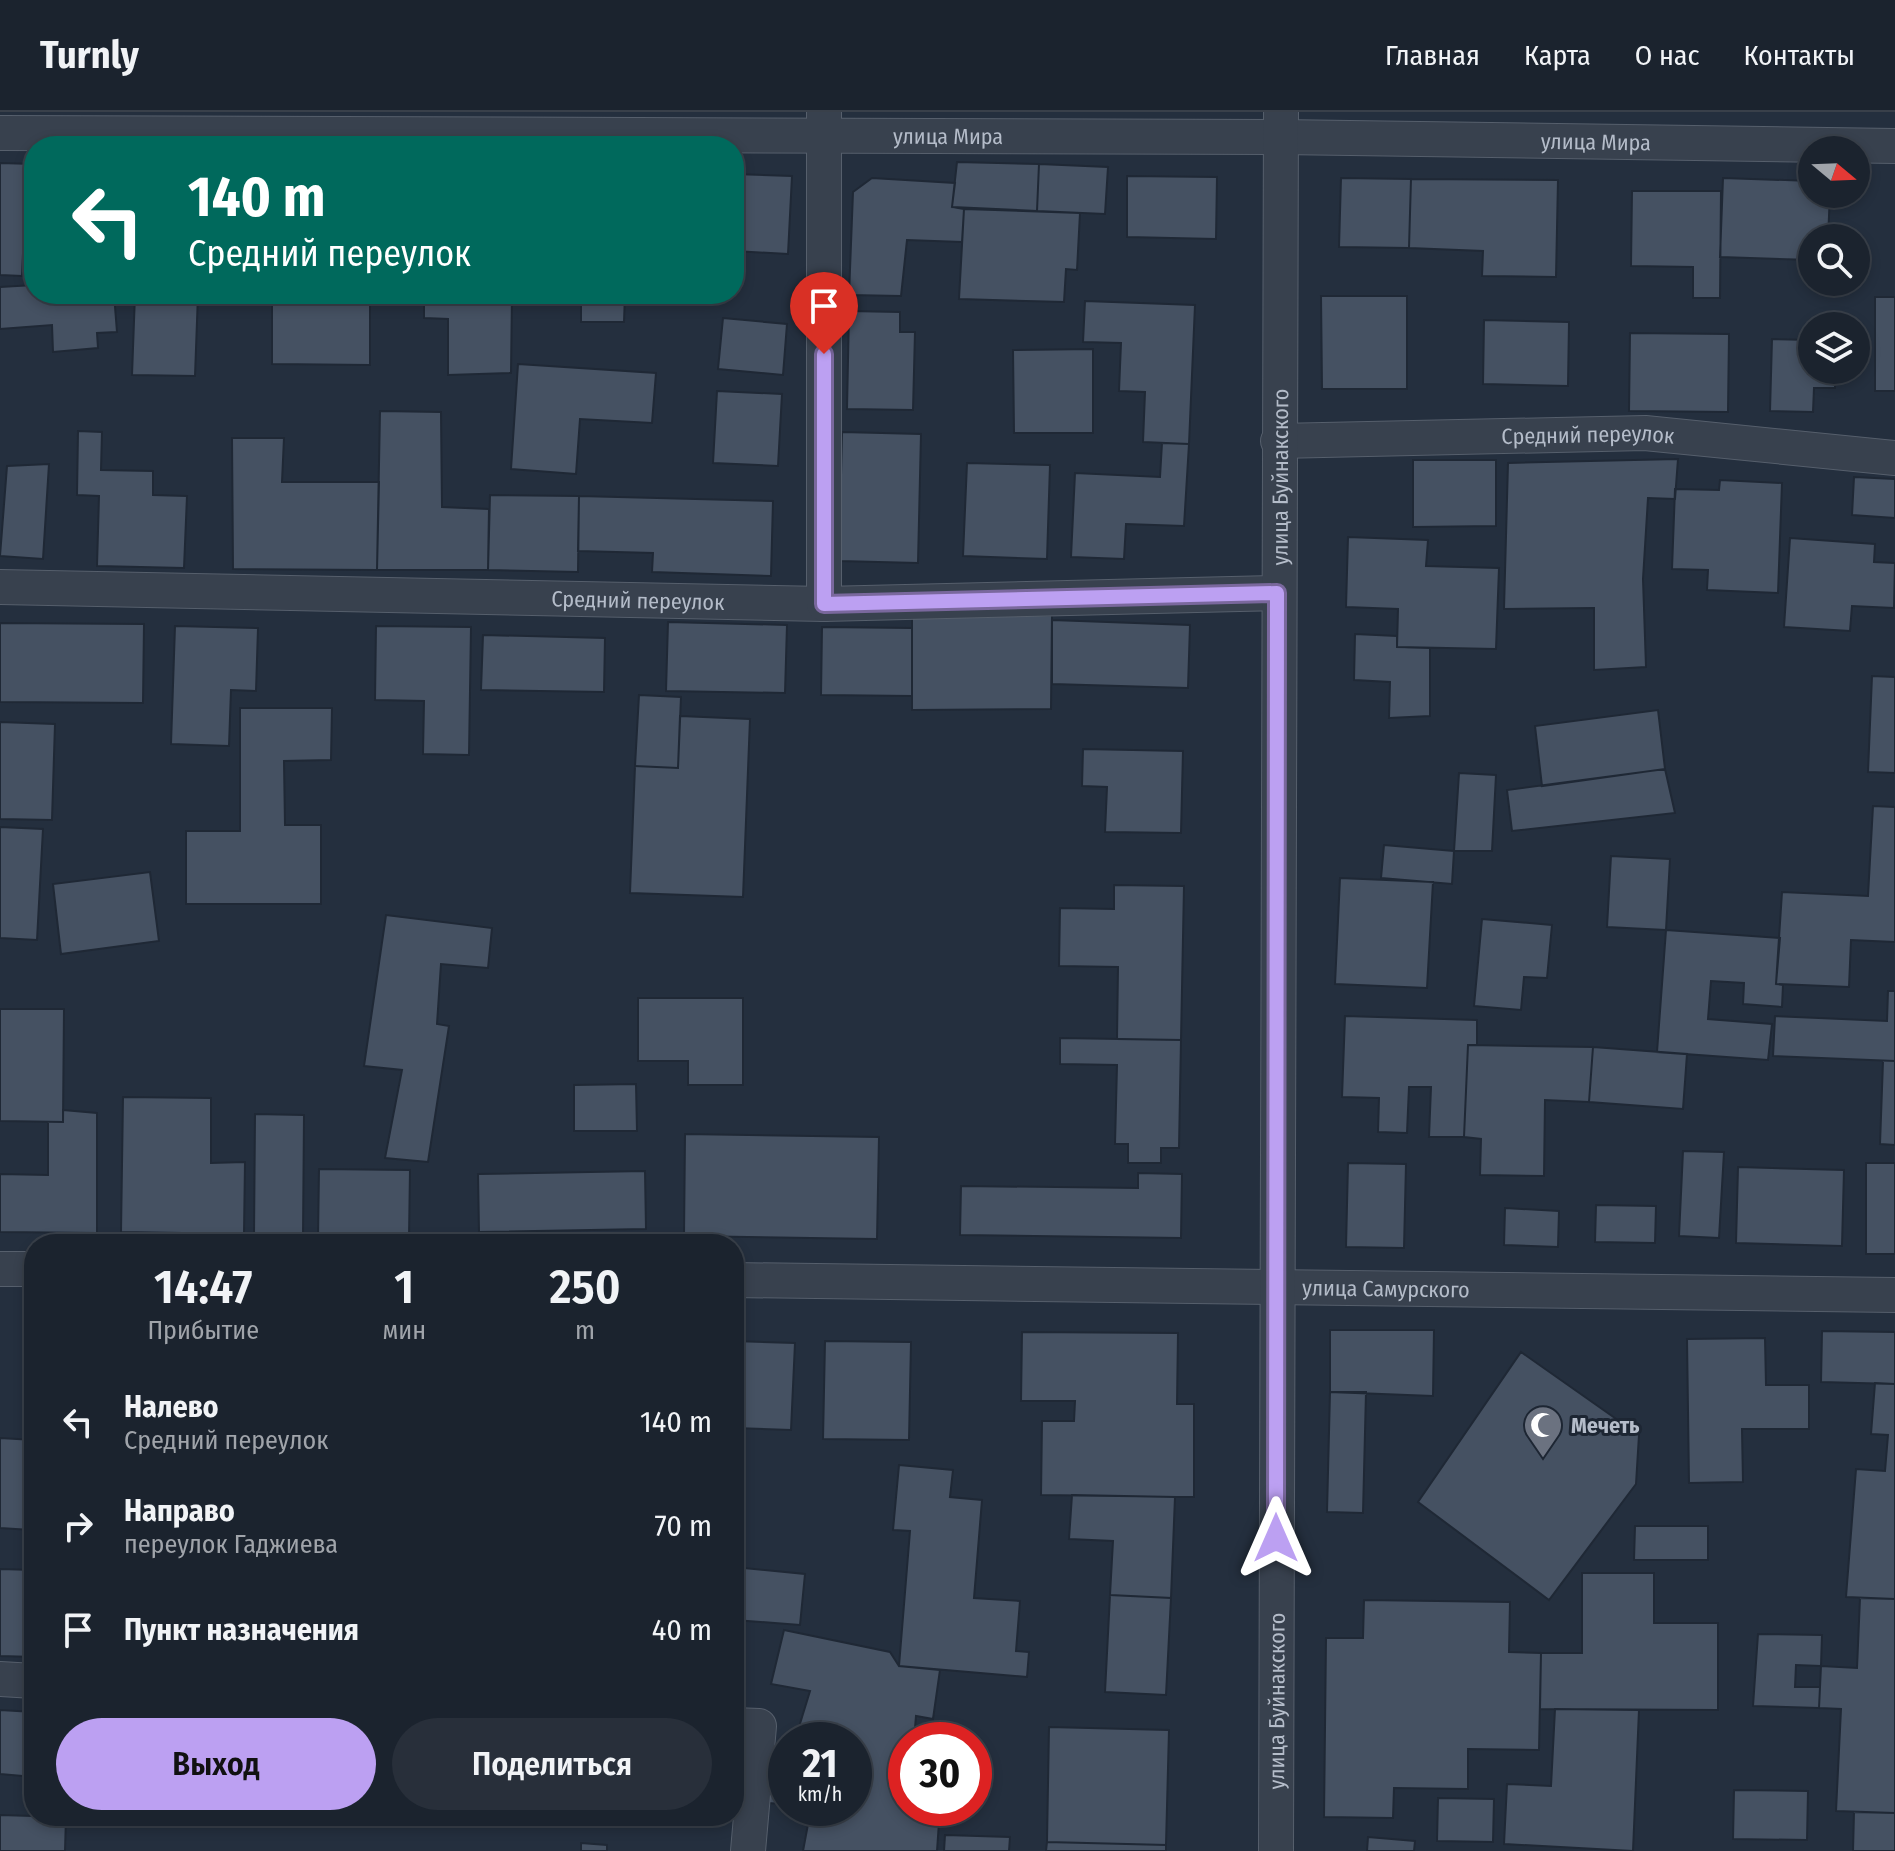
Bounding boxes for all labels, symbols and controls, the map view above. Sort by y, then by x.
text: Turnly [40,32,139,78]
text: Главная [1385,39,1480,72]
text: Карта [1524,39,1591,72]
text: О нас [1635,39,1700,72]
text: Контакты [1744,39,1855,72]
street label: улица Мира [893,122,1003,150]
street label: улица Мира [1541,127,1651,156]
north arrow [1798,136,1870,208]
map controls [1798,136,1870,384]
text: 140 m [188,164,325,231]
icon: left [56,168,160,272]
button: search [1798,224,1870,296]
text: Средний переулок [188,232,471,276]
pin [790,272,858,354]
icon: arrive [802,284,846,328]
button: layers [1798,312,1870,384]
street label: улица Буйнакского [1266,389,1294,565]
street label: Средний переулок [1501,419,1676,450]
street label: Средний переулок [551,585,725,615]
text: 14:47 [154,1258,252,1316]
text: 1 [394,1258,414,1316]
text: 250 [549,1258,621,1316]
street label: улица Самурского [1302,1274,1470,1303]
text: Прибытие [147,1315,259,1346]
text: мин [382,1315,426,1346]
text: m [575,1315,595,1346]
text: Налево [124,1389,219,1425]
icon: left [56,1400,100,1444]
text: 140 m [640,1404,712,1440]
mosque icon: Мечеть [1522,1404,1564,1459]
place label: Мечеть [1571,1412,1640,1439]
text: Средний переулок [124,1425,328,1456]
text: Направо [124,1493,235,1529]
position arrow [1234,1496,1318,1580]
icon: right [56,1504,100,1548]
text: 70 m [654,1508,712,1544]
text: переулок Гаджиева [124,1529,338,1560]
icon: arrive [56,1608,100,1652]
text: Пункт назначения [124,1612,359,1648]
text: 40 m [652,1612,712,1648]
street label: улица Буйнакского [1263,1613,1290,1789]
button: Выход [56,1718,376,1810]
button: Поделиться [392,1718,712,1810]
speed limit sign: 30 [888,1722,992,1826]
text: 21 [803,1740,837,1788]
text: km/h [798,1782,842,1806]

